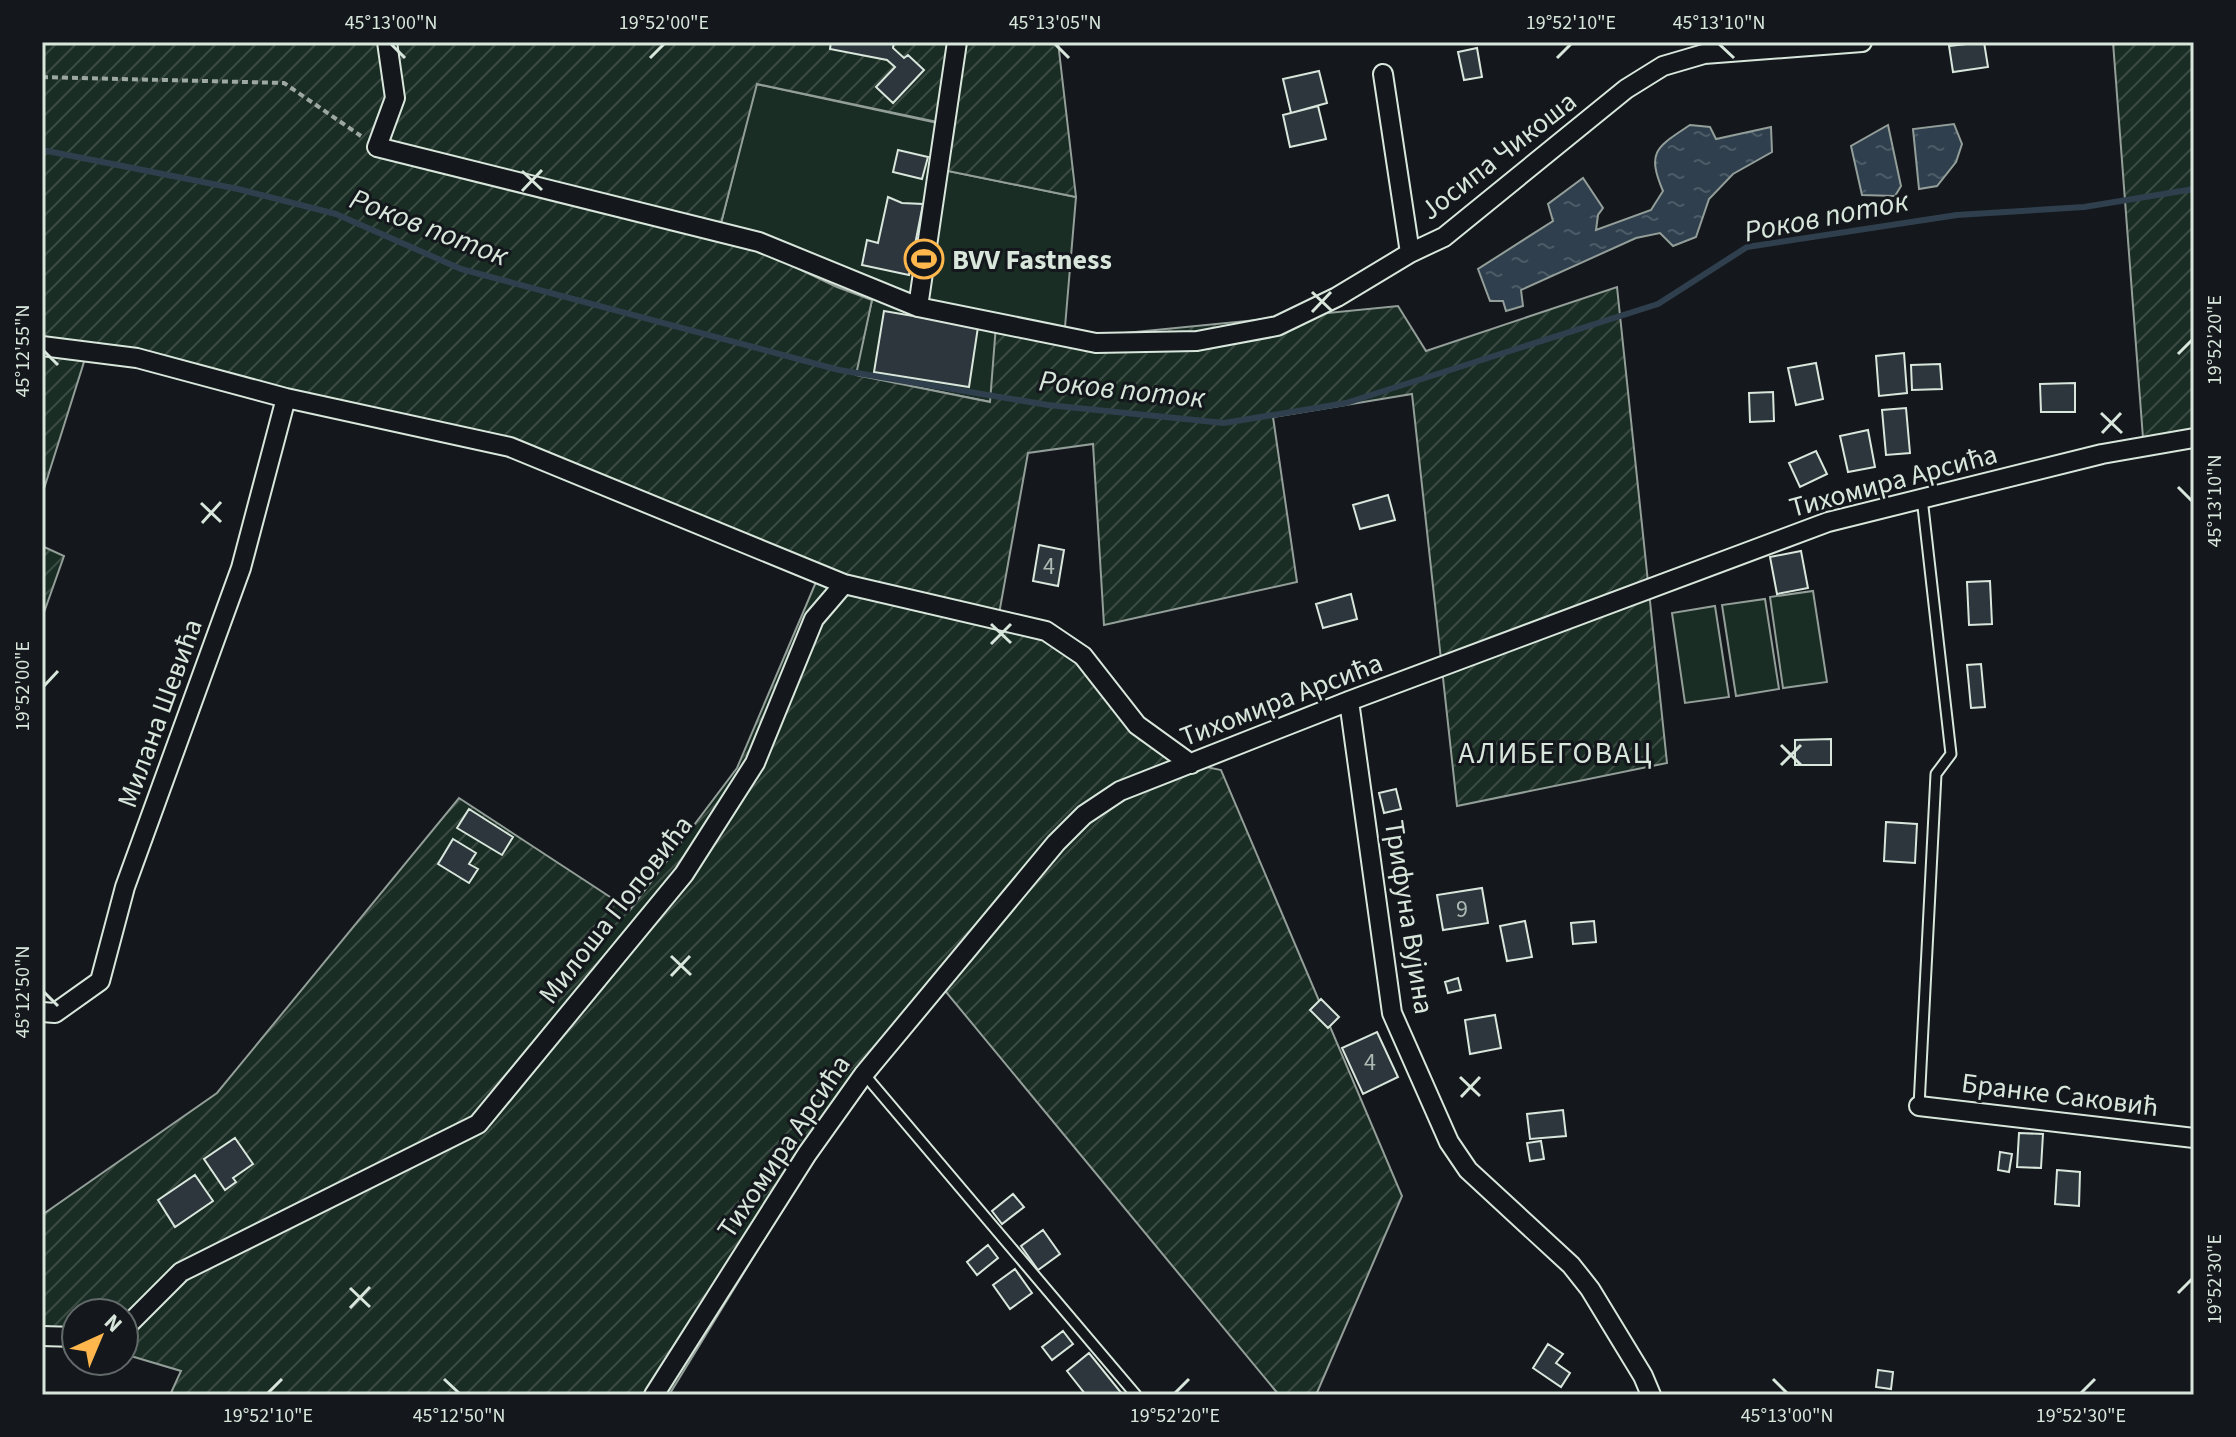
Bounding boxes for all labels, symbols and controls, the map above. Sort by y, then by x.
text: 45°13'00"N [345,9,437,37]
text: 19°52'00"E [619,9,709,37]
text: 45°13'05"N [1009,9,1101,37]
text: 19°52'10"E [1526,9,1616,37]
text: 45°13'10"N [1673,9,1765,37]
street label: Јосипа Чикоша [1412,82,1585,230]
water label: Роков поток [343,178,515,278]
water label: Роков поток [1740,179,1913,253]
sports icon: BVV Fastness [903,238,945,280]
place label: BVV Fastness [952,240,1112,280]
text: 19°52'20"E [2201,295,2229,385]
text: 45°12'55"N [9,305,37,397]
water label: Роков поток [1037,359,1208,420]
street label: Тихомира Арсића [1785,434,2002,528]
text: 45°13'10"N [2201,455,2229,547]
house number: 4 [1043,549,1055,584]
street label: Милана Шевића [107,613,213,813]
text: 19°52'00"E [9,641,37,731]
street label: Тихомира Арсића [1174,643,1388,757]
district label: АЛИБЕГОВАЦ [1458,732,1654,775]
street label: Милоша Поповића [529,807,702,1013]
street label: Трифуна Вујина [1374,817,1444,1017]
house number: 9 [1456,892,1468,927]
text: 45°12'50"N [9,946,37,1038]
house number: 4 [1364,1045,1376,1080]
street label: Тихомира Арсића [708,1047,860,1246]
street label: Бранке Саковић [1959,1063,2161,1127]
text: 19°52'30"E [2201,1234,2229,1324]
north arrow [60,1297,140,1377]
text: N [97,1307,130,1340]
text: 19°52'10"E [223,1402,313,1430]
text: 45°12'50"N [413,1402,505,1430]
text: 19°52'20"E [1130,1402,1220,1430]
text: 45°13'00"N [1741,1402,1833,1430]
text: 19°52'30"E [2036,1402,2126,1430]

